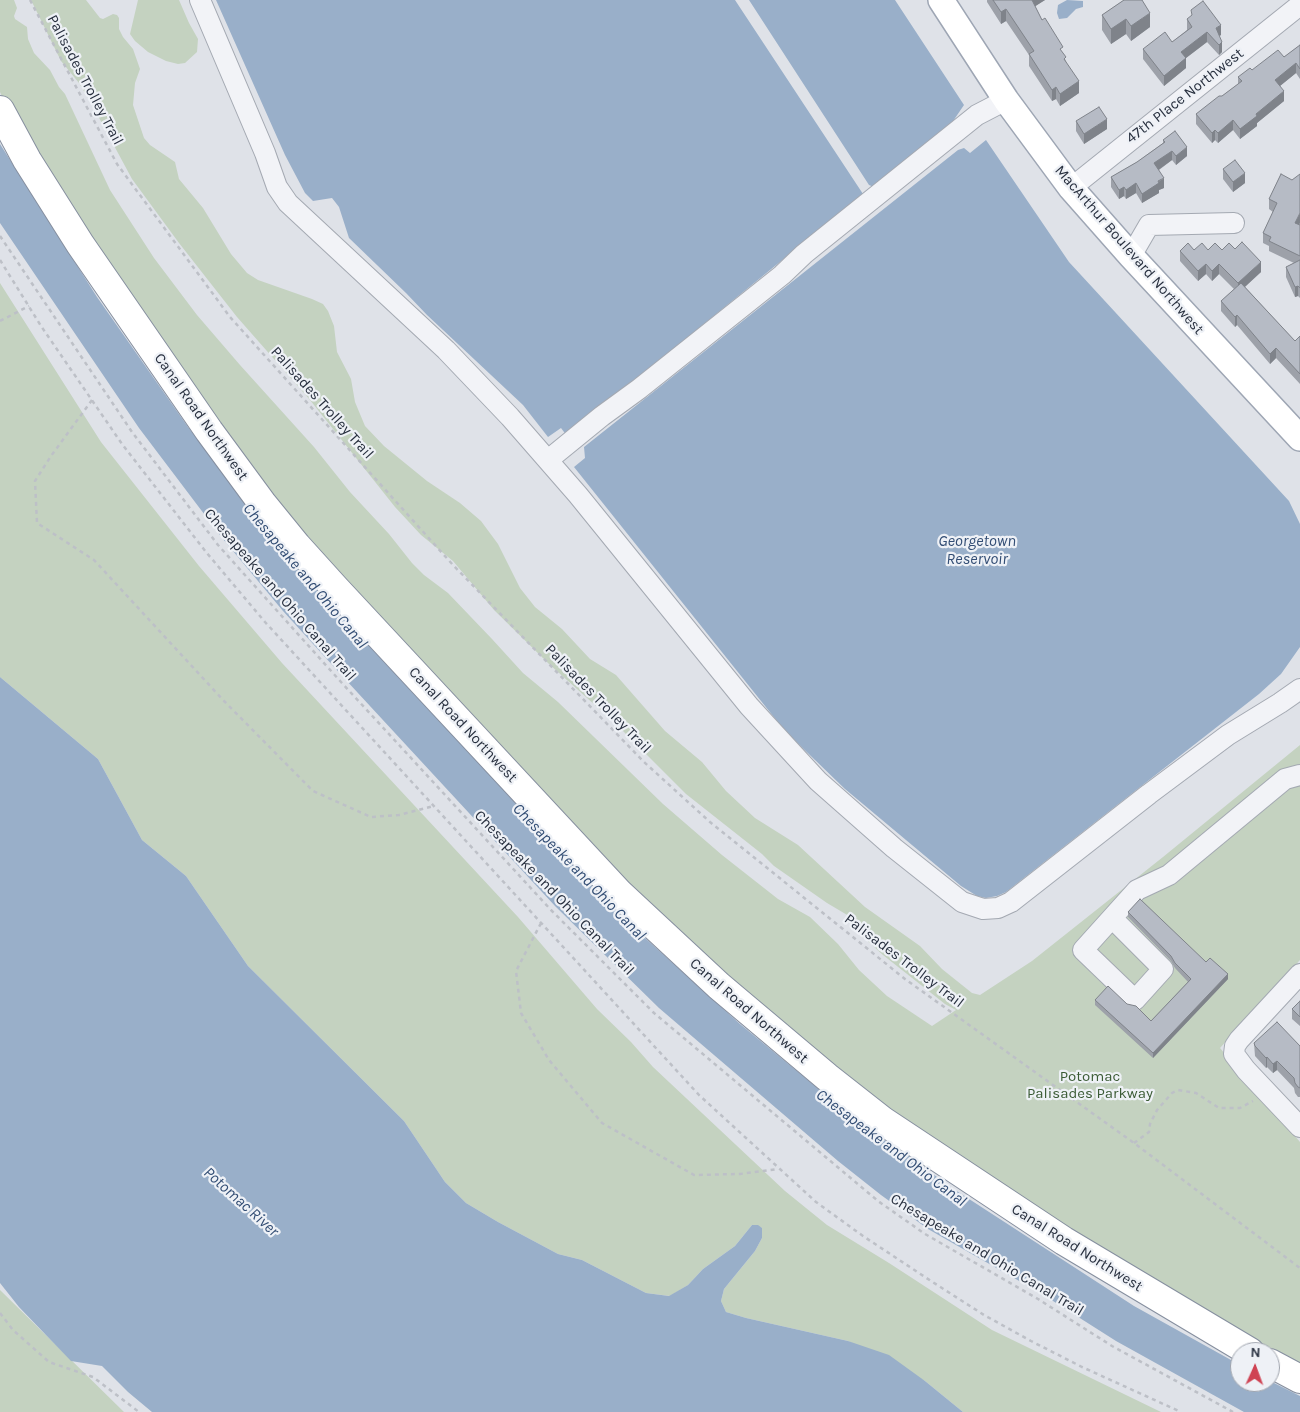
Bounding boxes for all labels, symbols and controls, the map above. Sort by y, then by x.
street label: Palisades Trolley Trail [43,12,127,148]
street label: 47th Place Northwest [1123,45,1247,147]
street label: MacArthur Boulevard Northwest [1051,162,1207,338]
street label: Palisades Trolley Trail [267,343,377,463]
street label: Canal Road Northwest [150,350,252,484]
water label: Chesapeake and Ohio Canal [239,500,371,652]
street label: Chesapeake and Ohio Canal Trail [200,505,360,685]
water label: Georgetown Reservoir [938,531,1016,569]
street label: Palisades Trolley Trail [541,641,655,757]
street label: Canal Road Northwest [405,664,521,786]
water label: Chesapeake and Ohio Canal [508,799,650,945]
street label: Chesapeake and Ohio Canal Trail [470,807,638,979]
street label: Palisades Trolley Trail [841,910,967,1012]
street label: Canal Road Northwest [686,955,812,1067]
park label: Potomac Palisades Parkway [1027,1068,1153,1103]
water label: Chesapeake and Ohio Canal [812,1085,970,1211]
water label: Potomac River [199,1163,283,1241]
street label: Chesapeake and Ohio Canal Trail [887,1190,1087,1320]
street label: Canal Road Northwest [1008,1200,1146,1296]
north arrow [1230,1342,1280,1392]
text: N [1250,1344,1261,1361]

